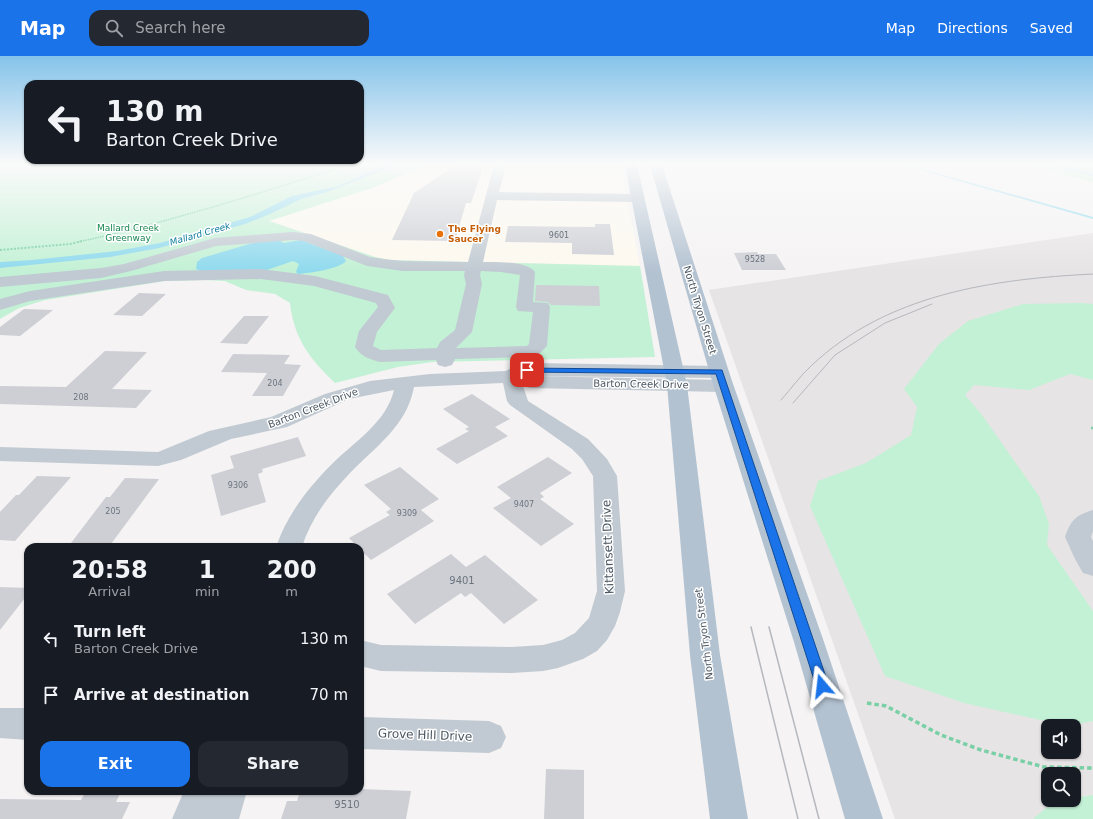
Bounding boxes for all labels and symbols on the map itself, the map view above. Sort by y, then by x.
water label: Mallard Creek [169,220,232,247]
park label: Mallard Creek Greenway [97,223,160,243]
place label: The Flying Saucer [448,224,501,244]
marker: The Flying Saucer [435,229,445,239]
house number: 9601 [549,231,569,240]
house number: 9528 [745,255,765,264]
street label: North Tryon Street [681,264,719,356]
pin [510,353,544,387]
street label: Barton Creek Drive [593,378,689,390]
house number: 204 [267,379,283,388]
street label: Barton Creek Drive [266,386,360,430]
house number: 208 [73,393,89,402]
house number: 9306 [228,481,248,490]
house number: 9407 [514,500,534,509]
street label: Kittansett Drive [599,500,617,594]
house number: 205 [105,507,121,516]
house number: 9309 [397,509,417,518]
house number: 9401 [449,575,475,586]
street label: North Tryon Street [693,588,715,680]
position arrow [801,665,843,707]
street label: Grove Hill Drive [378,726,472,744]
house number: 9510 [334,799,360,810]

